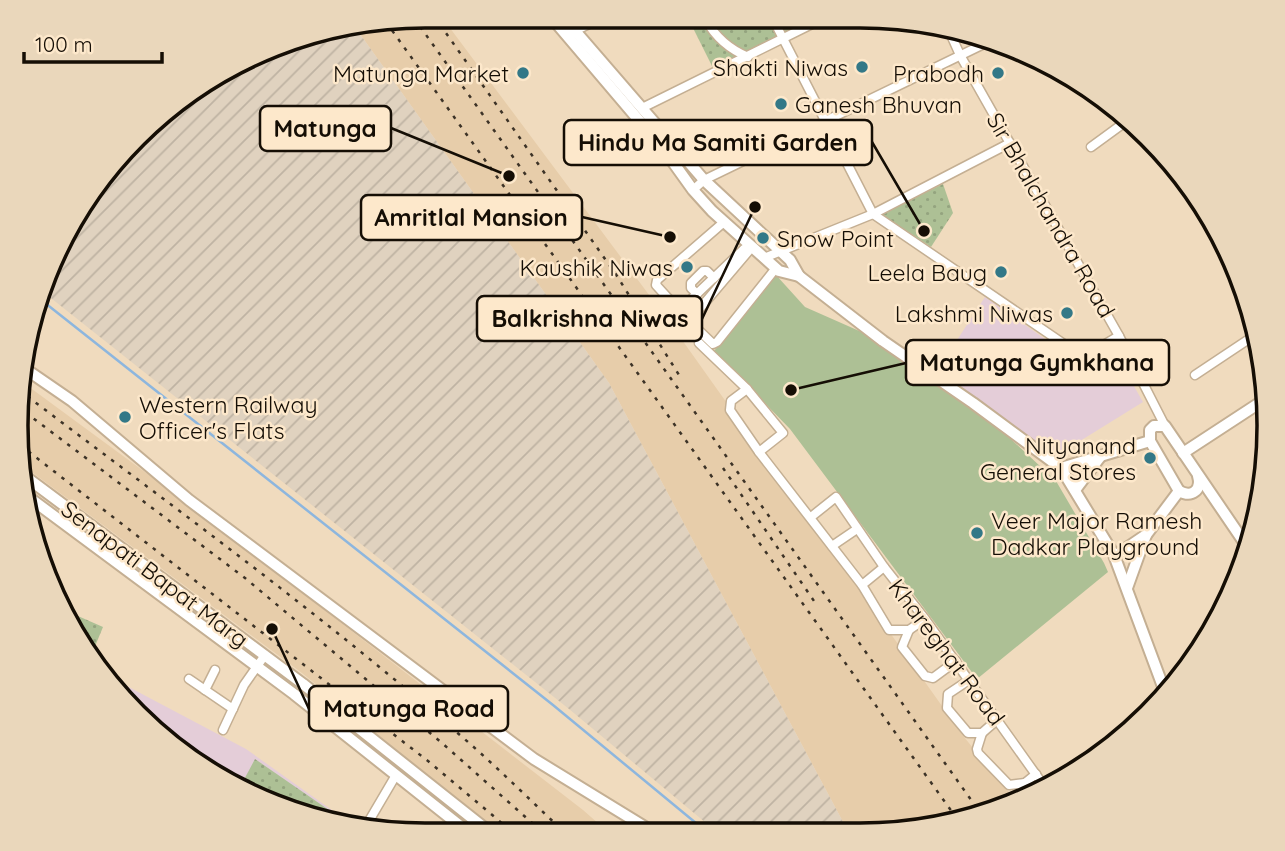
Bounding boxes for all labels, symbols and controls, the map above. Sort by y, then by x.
scale bar [24,21,163,65]
text: 100 m [35,31,93,57]
place label: Shakti Niwas [713,53,848,82]
place label: Matunga Market [333,59,509,88]
marker: Shakti Niwas [854,59,870,75]
place label: Prabodh [893,59,984,88]
marker: Matunga Market [515,65,531,81]
marker: Prabodh [990,65,1006,81]
place label: Ganesh Bhuvan [795,90,962,119]
marker: Ganesh Bhuvan [773,96,789,112]
callout: Matunga [260,106,391,151]
street label: Sir Bhalchandra Road [980,107,1122,323]
text: Matunga [273,113,377,143]
callout: Hindu Ma Samiti Garden [564,120,872,165]
text: Hindu Ma Samiti Garden [578,127,858,157]
callout: Amritlal Mansion [361,195,582,240]
text: Amritlal Mansion [374,202,568,232]
place label: Snow Point [777,224,894,253]
marker: Snow Point [755,230,771,246]
place label: Kaushik Niwas [520,253,673,282]
place label: Leela Baug [867,258,987,287]
marker: Kaushik Niwas [679,259,695,275]
marker: Leela Baug [993,264,1009,280]
callout: Balkrishna Niwas [477,296,702,341]
place label: Lakshmi Niwas [895,299,1053,328]
text: Balkrishna Niwas [491,303,689,333]
marker: Lakshmi Niwas [1059,305,1075,321]
callout: Matunga Gymkhana [906,340,1169,385]
text: Matunga Gymkhana [920,347,1154,377]
place label: Western Railway Officer's Flats [139,390,317,445]
marker: Western Railway Officer's Flats [117,409,133,425]
place label: Nityanand General Stores [980,431,1136,486]
marker: Nityanand General Stores [1142,450,1158,466]
street label: Senapati Bapat Marg [56,494,254,654]
place label: Veer Major Ramesh Dadkar Playground [991,506,1202,561]
marker: Veer Major Ramesh Dadkar Playground [969,525,985,541]
street label: Khareghat Road [882,573,1012,731]
callout: Matunga Road [309,686,508,731]
text: Matunga Road [323,693,495,723]

